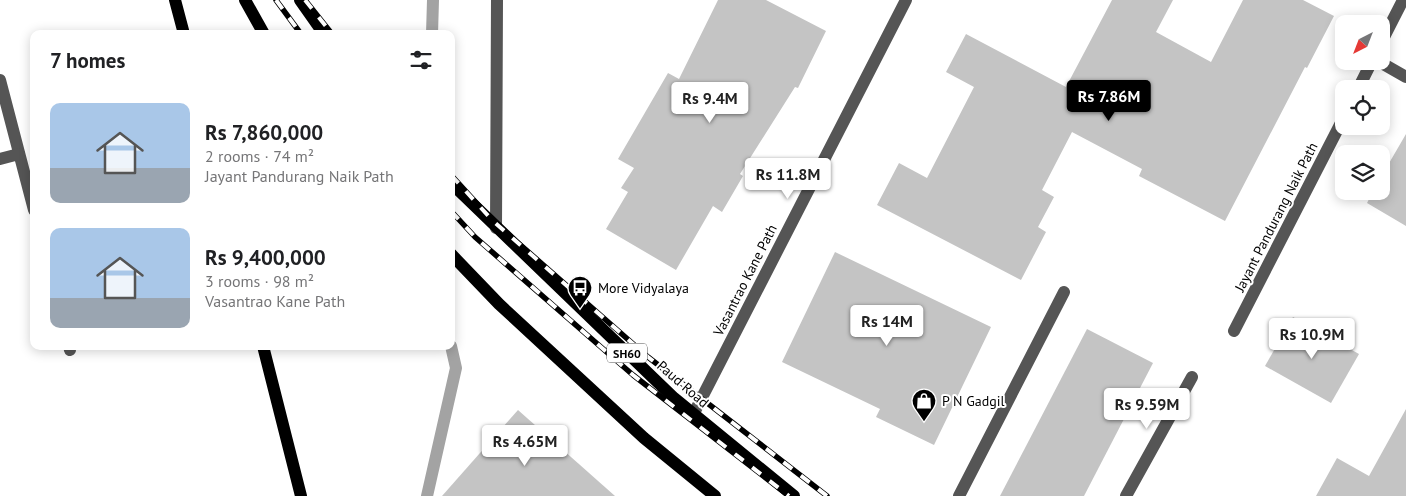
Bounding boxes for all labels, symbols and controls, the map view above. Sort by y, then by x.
north arrow [1335,15,1390,70]
map controls [1335,15,1390,200]
icon: filters [407,46,435,74]
text: 7 homes [50,47,125,74]
pin: Rs 7.86M [1057,80,1161,122]
button: locate [1335,80,1390,135]
pin: Rs 9.4M [664,82,756,124]
text: Rs 7.86M [1078,86,1140,106]
text: Rs 9.4M [682,88,738,108]
text: Rs 7,860,000 [205,119,323,146]
icon: home [90,123,150,183]
street label: Jayant Pandurang Naik Path [1230,139,1321,296]
button: layers [1335,145,1390,200]
text: 2 rooms · 74 m² [205,146,314,166]
pin: Rs 11.8M [736,158,840,200]
text: Rs 11.8M [756,164,820,184]
text: Jayant Pandurang Naik Path [205,166,394,186]
street label: Vasantrao Kane Path [709,221,781,340]
text: Rs 9,400,000 [205,244,326,271]
icon: home [90,248,150,308]
text: 3 rooms · 98 m² [205,271,314,291]
bus stop icon: More Vidyalaya [567,275,593,309]
place label: More Vidyalaya [598,279,689,297]
text: Vasantrao Kane Path [205,291,345,311]
pin: Rs 14M [846,304,928,347]
text: Rs 14M [861,311,913,331]
pin: Rs 10.9M [1260,318,1364,360]
text: Rs 10.9M [1280,324,1344,344]
road number: SH60 [607,343,647,362]
street label: Paud Road [653,357,713,411]
shop icon: P N Gadgil [911,388,937,422]
pin: Rs 9.59M [1095,388,1199,430]
place label: P N Gadgil [942,392,1005,410]
text: Rs 9.59M [1115,394,1179,414]
pin: Rs 4.65M [473,424,577,467]
text: Rs 4.65M [493,431,557,451]

